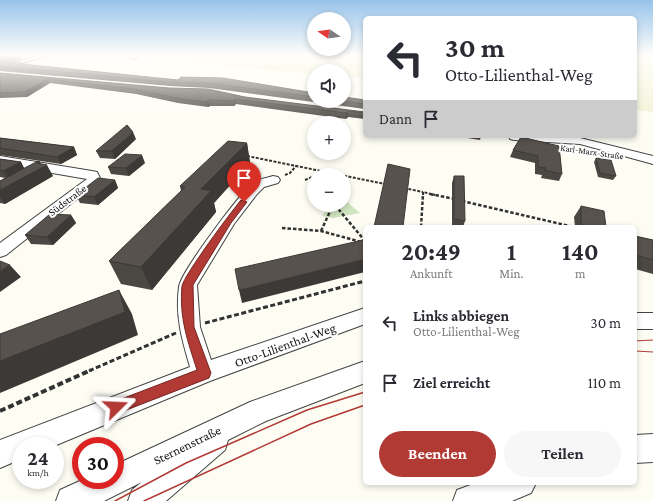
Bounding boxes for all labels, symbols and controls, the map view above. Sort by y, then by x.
north arrow [307,12,351,56]
map controls [307,12,351,212]
icon: left [379,32,431,84]
text: 30 m [445,32,505,63]
button: sound [307,64,351,108]
text: Otto-Lilienthal-Weg [445,65,593,85]
icon: arrive [420,108,442,130]
text: Dann [379,111,412,127]
button: + [307,116,351,160]
street label: Karl-Marx-Straße [560,143,624,161]
pin [227,161,261,202]
icon: arrive [233,167,255,189]
button: − [307,168,351,212]
street label: Südstraße [46,182,88,218]
text: 20:49 [401,238,461,265]
text: 1 [507,238,516,265]
text: 140 [562,238,598,265]
text: Ankunft [410,266,452,281]
text: Min. [499,266,524,281]
text: m [575,266,585,281]
text: Links abbiegen [413,308,509,324]
icon: left [379,312,401,334]
text: 30 m [591,315,621,331]
street label: Otto-Lilienthal-Weg [232,319,338,370]
text: Otto-Lilienthal-Weg [413,324,520,339]
icon: arrive [379,372,401,394]
text: Ziel erreicht [413,375,490,391]
text: 110 m [588,375,621,391]
position arrow [95,386,137,428]
street label: Sternenstraße [151,422,223,468]
button: Beenden [379,431,496,477]
button: Teilen [504,431,621,477]
speed limit sign: 30 [72,437,124,489]
text: 24 [28,447,48,469]
text: km/h [27,467,49,478]

